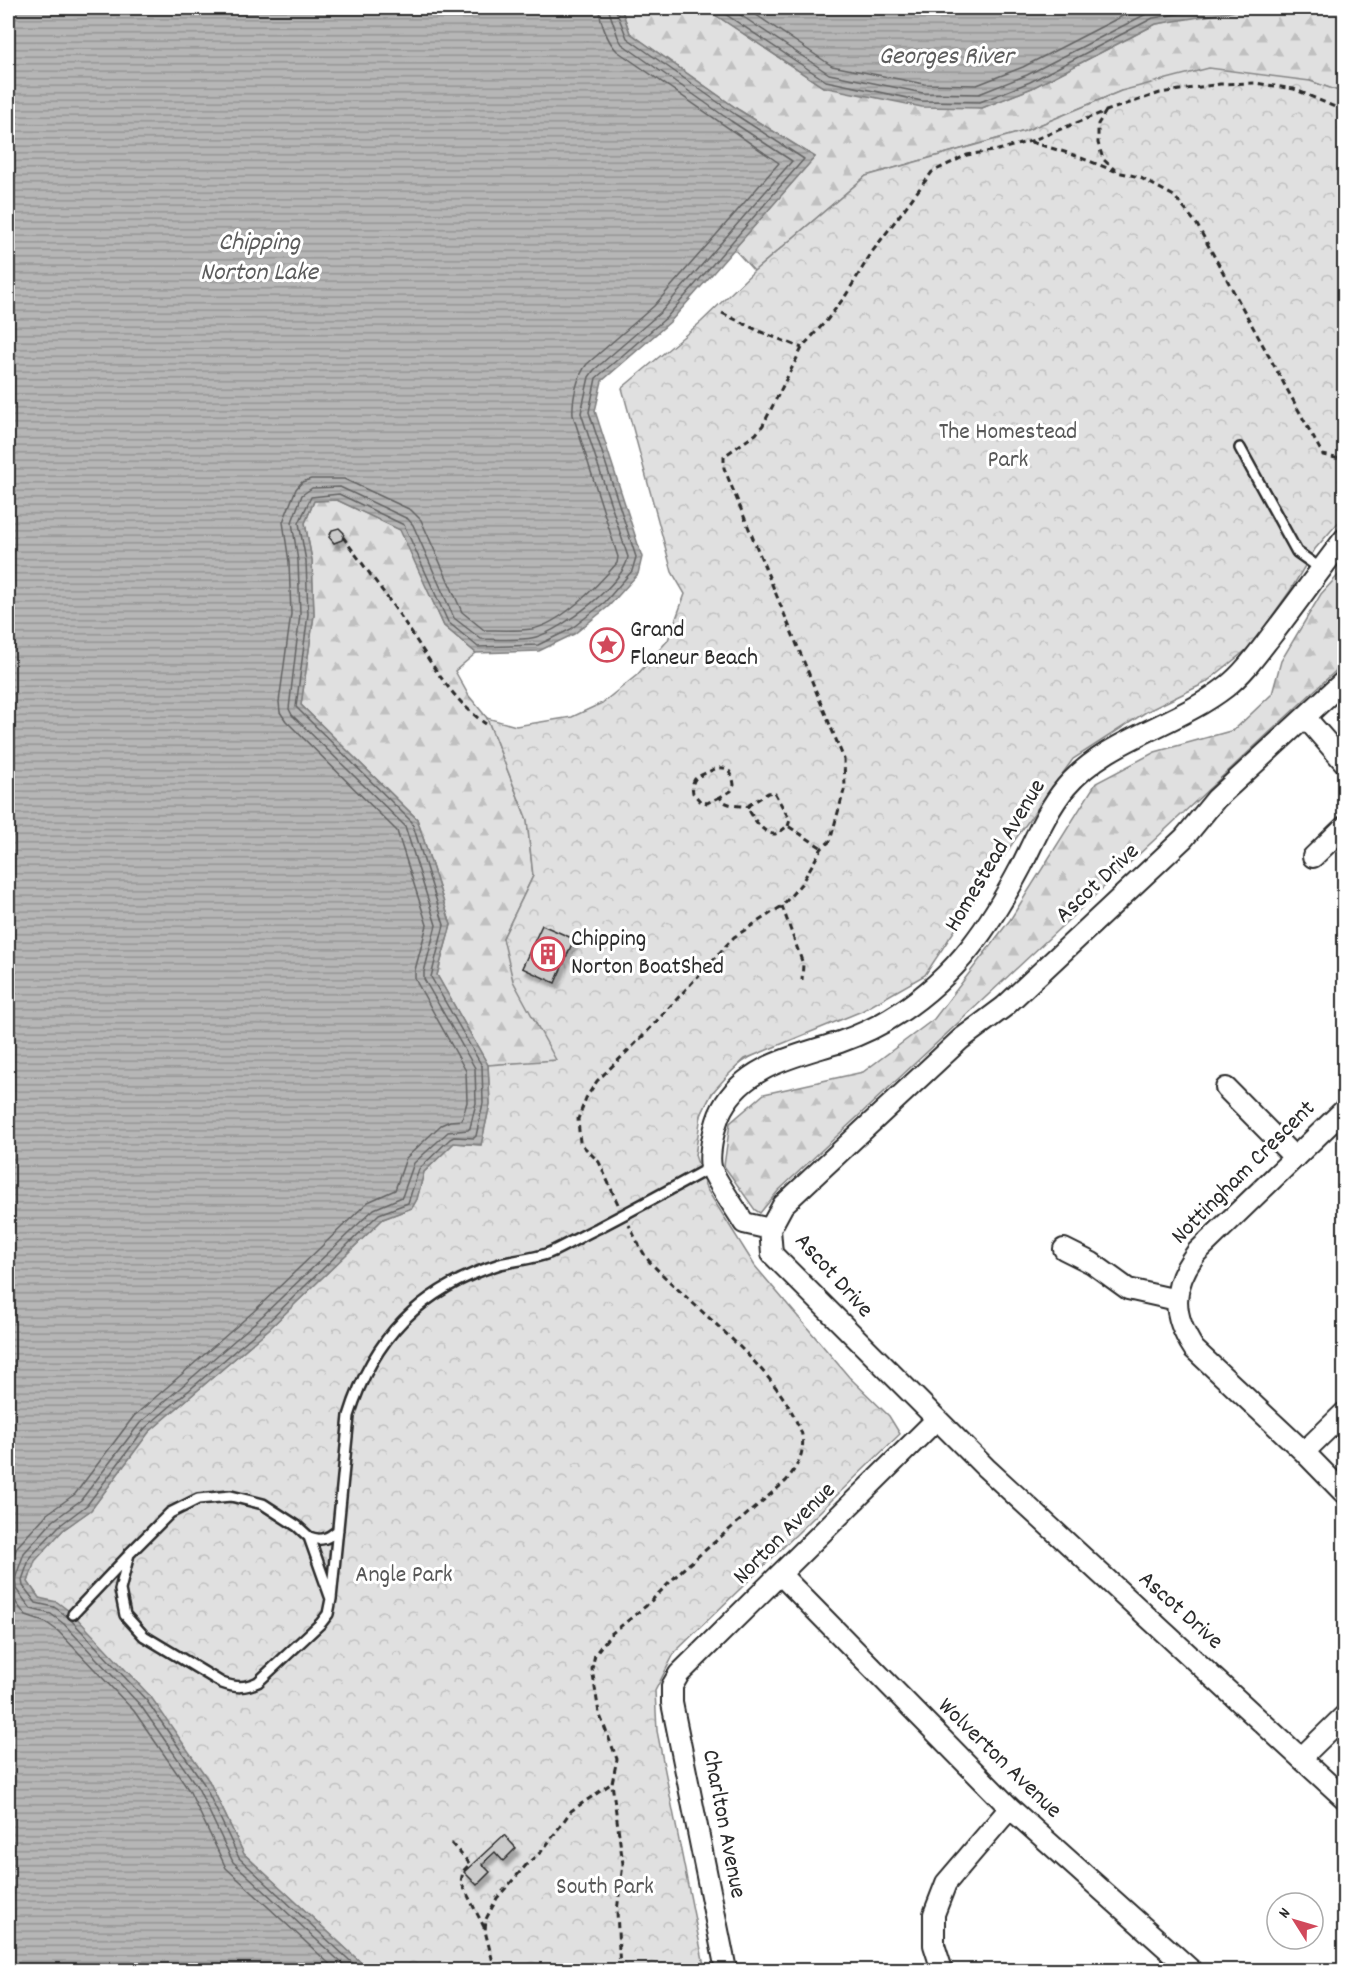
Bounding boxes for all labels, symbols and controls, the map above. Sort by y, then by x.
water label: Georges River [879,39,1017,76]
water label: Chipping Norton Lake [200,225,320,292]
park label: The Homestead Park [939,416,1077,478]
place label: Grand Flaneur Beach [630,614,758,676]
place icon: Grand Flaneur Beach [589,627,625,663]
street label: Homestead Avenue [937,773,1055,939]
street label: Ascot Drive [1048,836,1148,932]
place label: Chipping Norton BoatShed [571,923,724,985]
building icon: Chipping Norton BoatShed [530,936,566,972]
street label: Nottingham Crescent [1164,1093,1324,1253]
street label: Ascot Drive [786,1226,880,1326]
street label: Norton Avenue [726,1475,844,1593]
park label: Angle Park [355,1559,453,1593]
street label: Ascot Drive [1130,1564,1230,1658]
street label: Wolverton Avenue [929,1691,1069,1827]
street label: Charlton Avenue [692,1747,754,1901]
park label: South Park [556,1871,654,1905]
north arrow [1265,1891,1325,1951]
text: N [1273,1903,1297,1924]

